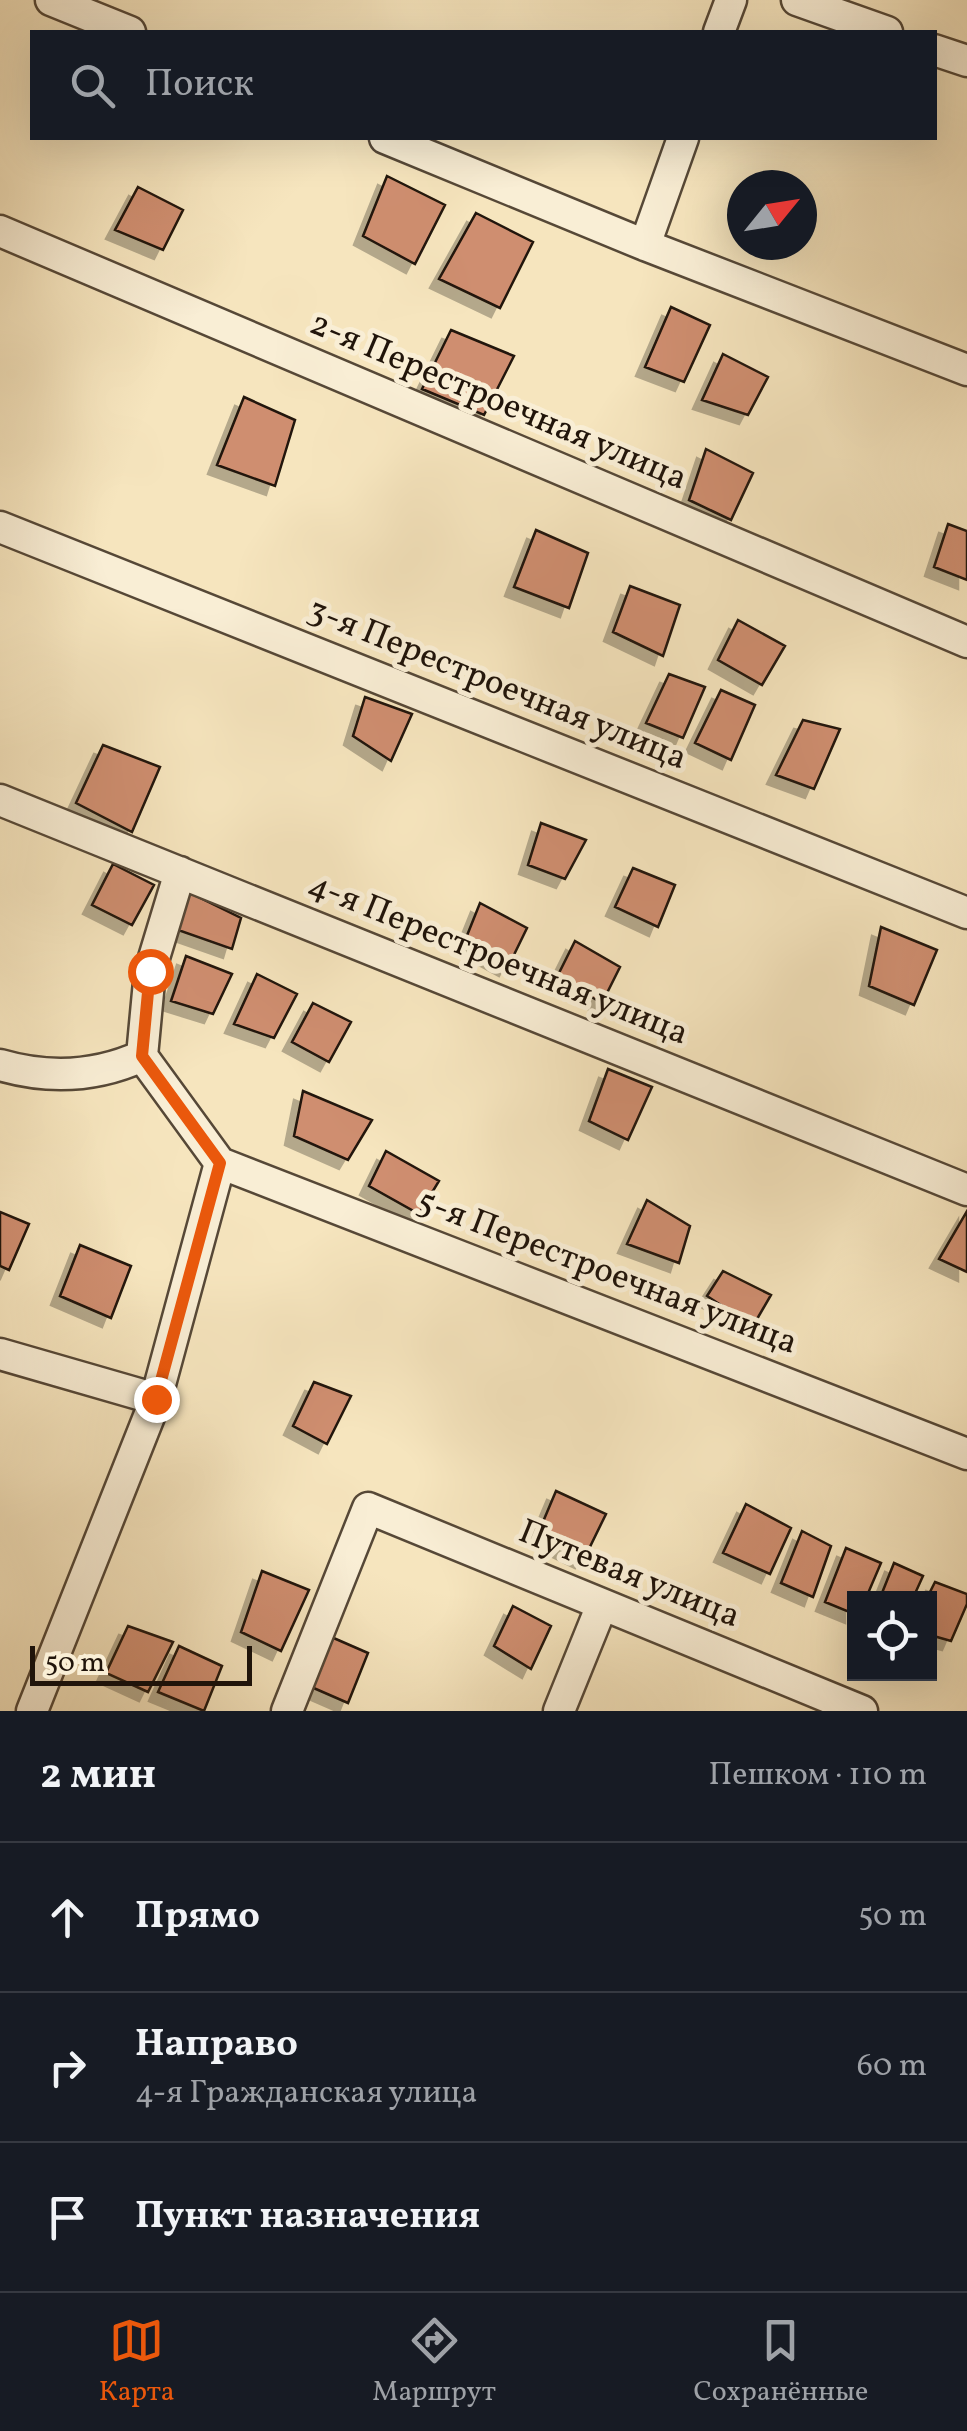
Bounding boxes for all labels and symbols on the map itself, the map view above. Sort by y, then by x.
north arrow [727,170,817,260]
street label: 2-я Перестроечная улица [302,301,694,503]
street label: 3-я Перестроечная улица [300,587,694,783]
street label: 4-я Перестроечная улица [301,862,695,1058]
route start [128,949,174,995]
street label: 5-я Перестроечная улица [410,1178,804,1368]
route end [134,1377,180,1423]
street label: Путевая улица [511,1509,747,1641]
scale bar [30,1641,252,1686]

